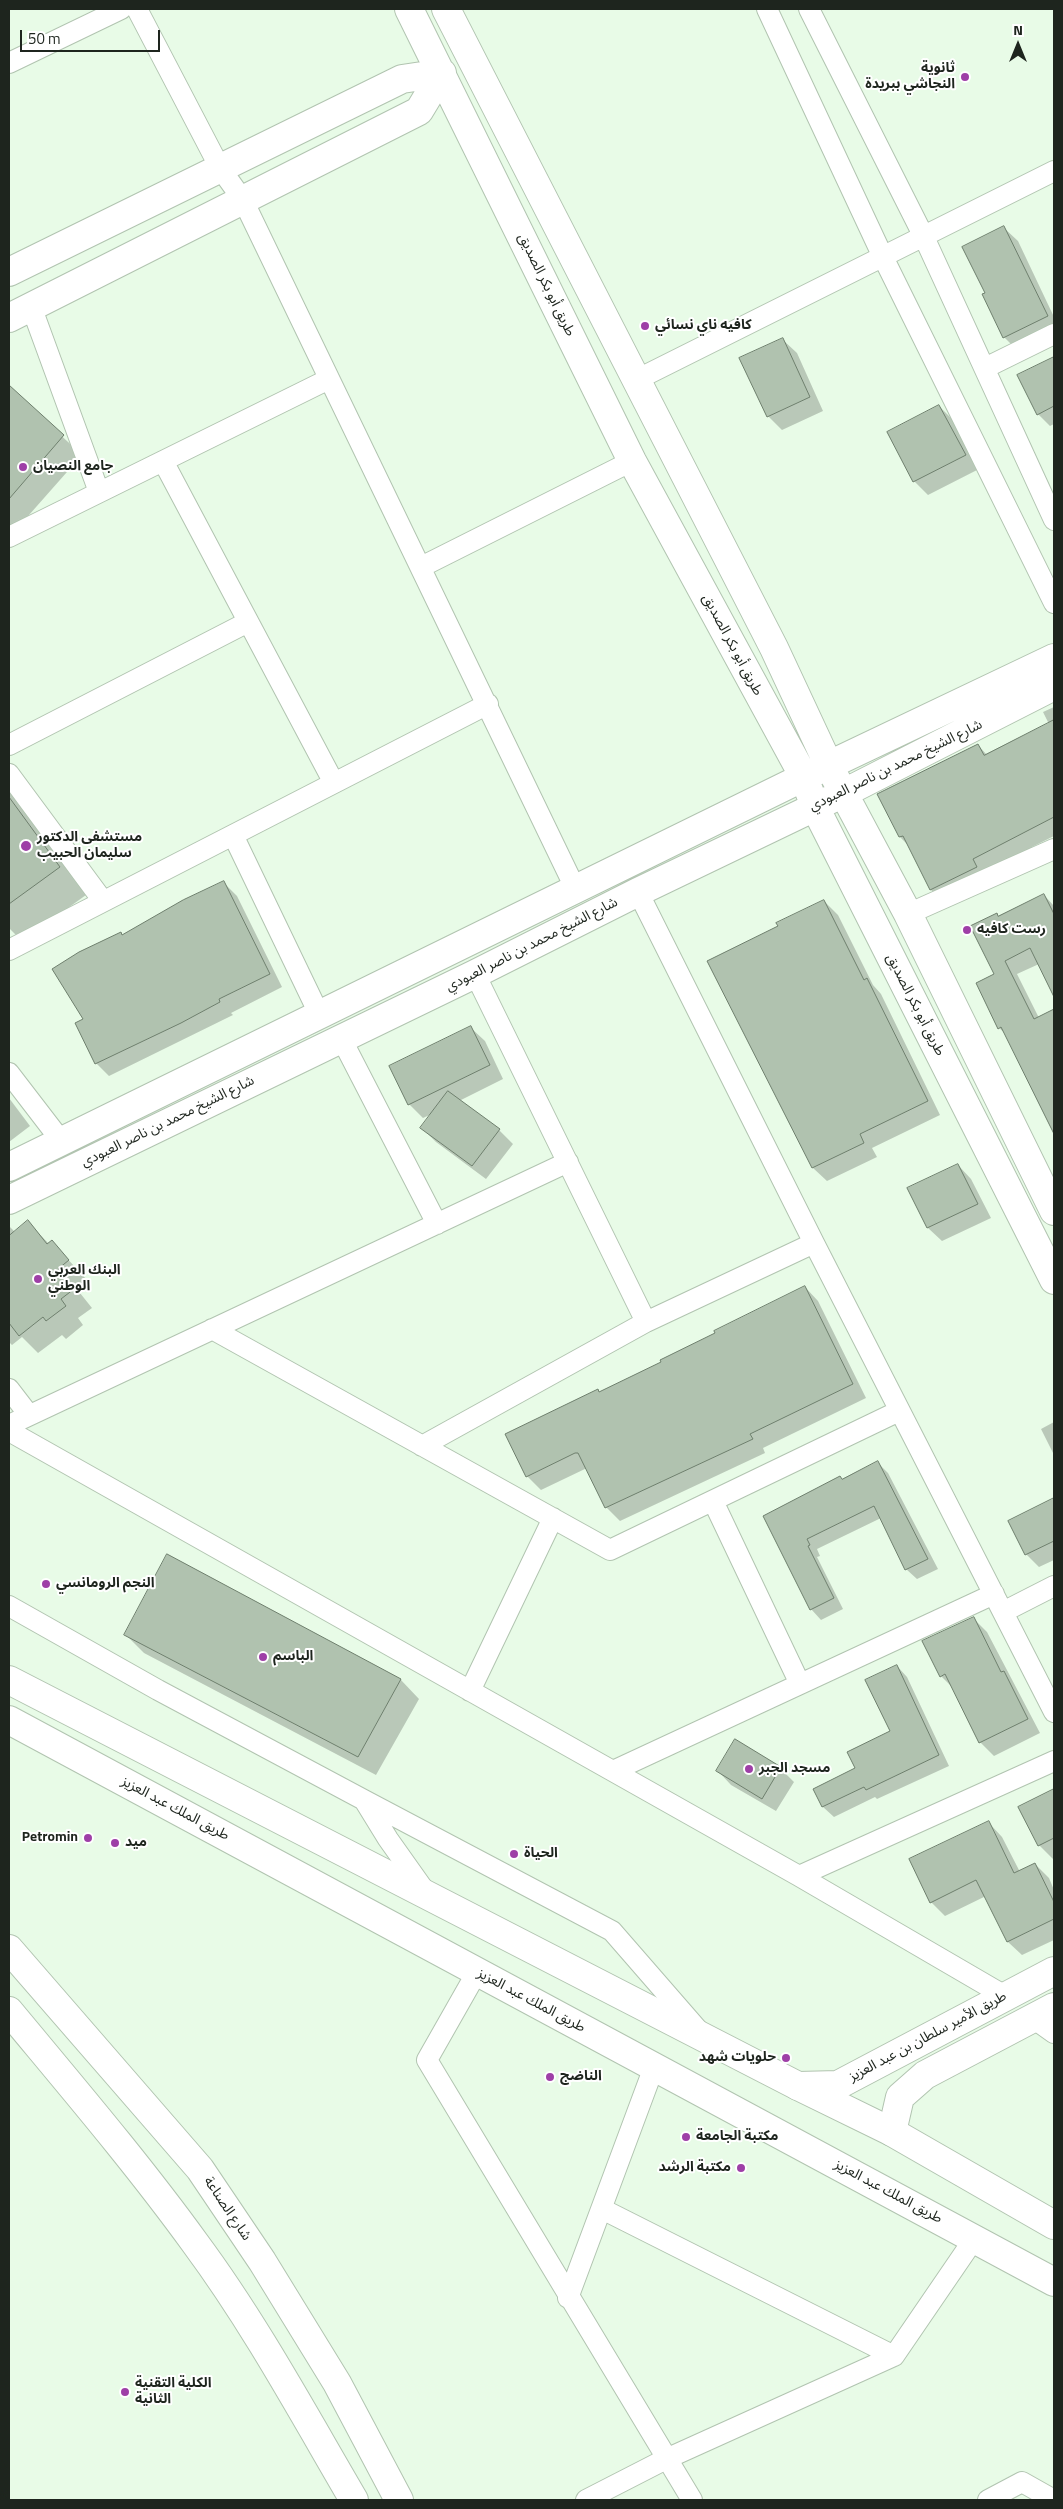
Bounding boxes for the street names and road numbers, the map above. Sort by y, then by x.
street label: طريق أبو بكر الصديق [514,231,578,339]
street label: طريق أبو بكر الصديق [698,591,766,699]
street label: شارع الشيخ محمد بن ناصر العبودي [807,717,985,815]
street label: شارع الشيخ محمد بن ناصر العبودي [443,894,621,996]
street label: طريق أبو بكر الصديق [882,951,948,1059]
street label: شارع الشيخ محمد بن ناصر العبودي [79,1073,257,1171]
street label: طريق الملك عبد العزيز [118,1773,232,1845]
street label: طريق الملك عبد العزيز [474,1965,588,2037]
street label: طريق الأمير سلطان بن عبد العزيز [846,1988,1010,2086]
street label: طريق الملك عبد العزيز [831,2156,945,2228]
street label: شارع الصناعة [200,2174,254,2244]

